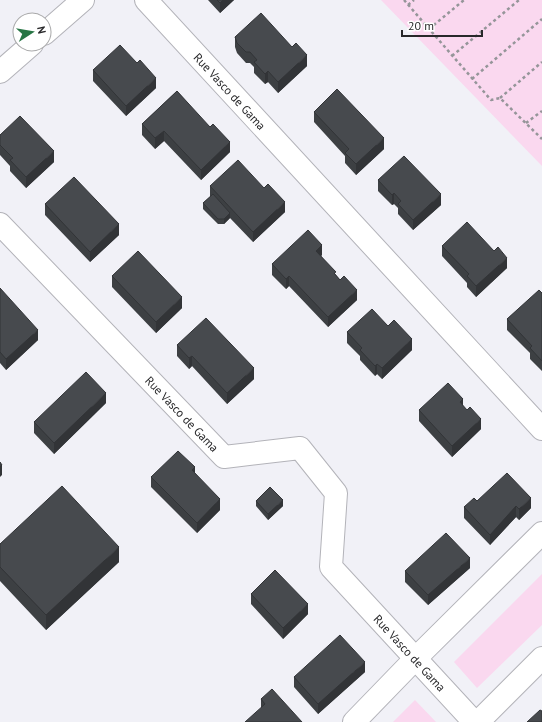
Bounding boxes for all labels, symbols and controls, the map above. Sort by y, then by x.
north arrow [12,12,52,52]
scale bar [402,12,482,38]
text: 20 m [408,18,434,33]
text: N [34,25,49,35]
street label: Rue Vasco de Gama [191,50,269,133]
street label: Rue Vasco de Gama [142,373,222,455]
street label: Rue Vasco de Gama [371,611,449,694]

